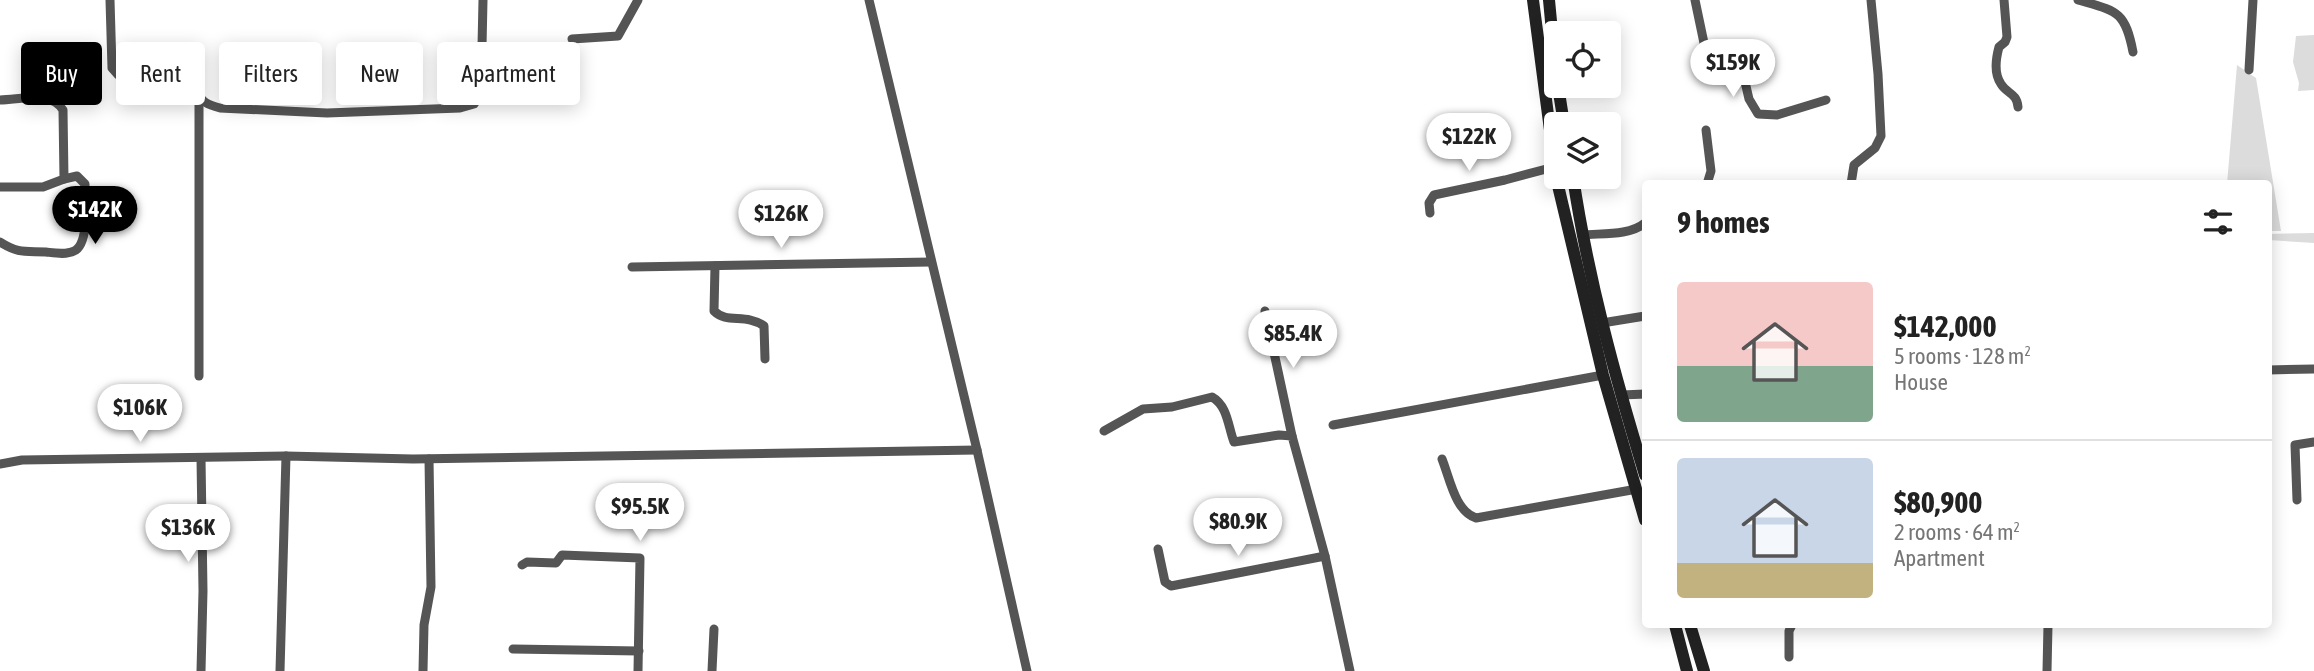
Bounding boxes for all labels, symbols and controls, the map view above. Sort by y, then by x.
map controls [1544,21,1621,189]
button: locate [1544,21,1621,98]
pin: $159K [1684,40,1782,99]
chip: Buy [21,42,102,105]
chip: Rent [116,42,205,105]
chip: Filters [219,42,322,105]
chip: New [336,42,423,105]
chip: Apartment [437,42,580,105]
text: $159K [1706,49,1760,75]
button: layers [1544,112,1621,189]
pin: $122K [1420,114,1518,173]
text: $122K [1442,123,1496,149]
pin: $142K [46,187,144,246]
pin: $126K [732,190,830,250]
text: $142K [68,196,122,222]
text: $126K [754,200,808,226]
icon: filters [2199,203,2237,241]
text: 9 homes [1677,205,1770,239]
text: $142,000 [1894,309,1997,343]
pin: $85.4K [1236,310,1350,370]
icon: home [1733,310,1817,394]
text: $85.4K [1264,320,1322,346]
text: 5 rooms · 128 m² [1894,343,2031,369]
text: House [1894,369,1948,395]
pin: $106K [91,384,189,444]
text: $106K [113,394,167,420]
pin: $95.5K [583,484,697,543]
text: $80,900 [1894,485,1982,519]
icon: home [1733,486,1817,570]
text: $95.5K [611,493,669,519]
pin: $80.9K [1181,498,1295,558]
pin: $136K [139,504,237,564]
text: $80.9K [1209,508,1267,534]
text: $136K [161,514,215,540]
text: 2 rooms · 64 m² [1894,519,2020,545]
text: Apartment [1894,545,1985,571]

